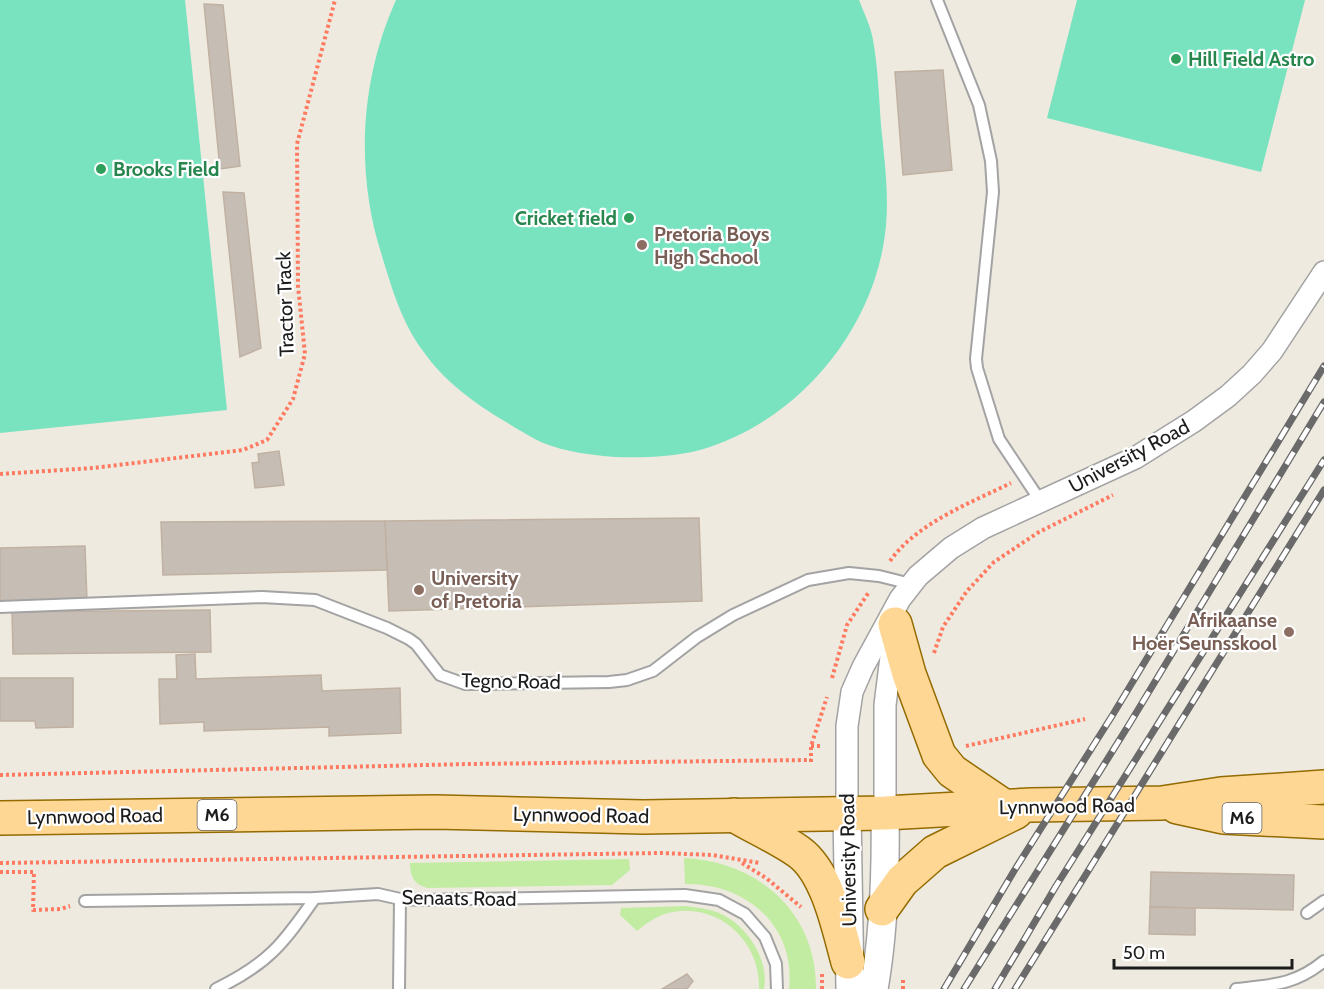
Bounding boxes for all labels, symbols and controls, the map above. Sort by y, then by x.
place label: Hill Field Astro [1188,47,1314,71]
marker: Hill Field Astro [1169,52,1183,66]
place label: Brooks Field [113,157,219,181]
marker: Brooks Field [94,162,108,176]
place label: Cricket field [515,206,617,230]
marker: Cricket field [622,211,636,225]
place label: Pretoria Boys High School [654,222,769,269]
marker: Pretoria Boys High School [635,238,649,252]
street label: Tractor Track [271,251,299,357]
street label: University Road [1065,414,1193,498]
place label: University of Pretoria [431,566,522,613]
marker: University of Pretoria [412,583,426,597]
place label: Afrikaanse Hoër Seunsskool [1132,608,1277,655]
marker: Afrikaanse Hoër Seunsskool [1282,625,1296,639]
street label: Tegno Road [461,668,561,694]
street label: University Road [835,793,861,927]
street label: Lynnwood Road [999,793,1135,819]
road number: M6 [198,800,236,830]
street label: Lynnwood Road [513,802,649,828]
street label: Lynnwood Road [27,803,163,829]
road number: M6 [1222,803,1262,833]
street label: Senaats Road [401,885,517,911]
scale bar [1114,932,1292,970]
text: 50 m [1123,942,1165,964]

